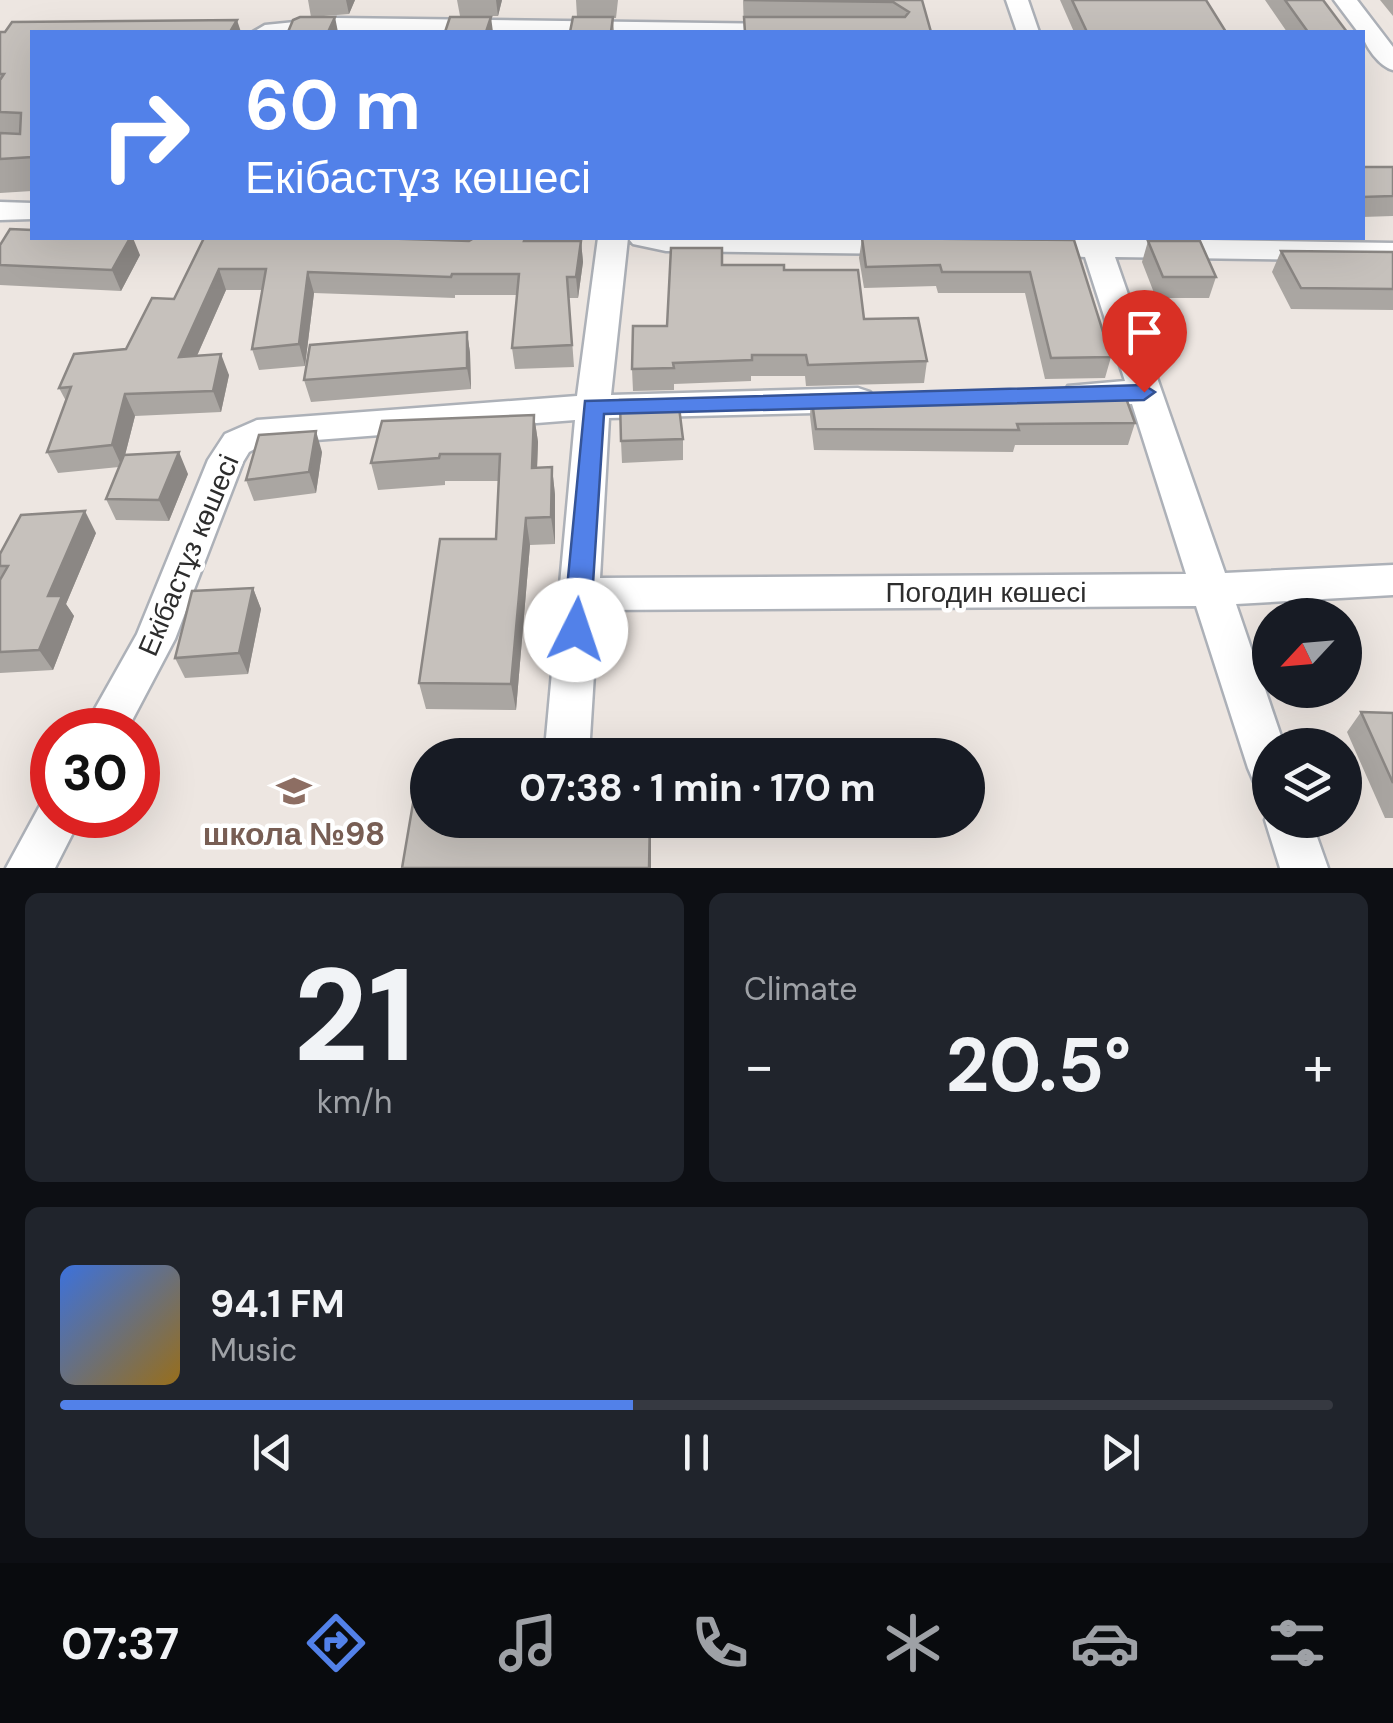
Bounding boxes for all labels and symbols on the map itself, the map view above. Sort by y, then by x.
pin [1102,290,1187,393]
street label: Екібастұз көшесі [129,449,248,662]
street label: Погодин көшесі [885,574,1087,611]
position arrow [524,578,628,682]
north arrow [1252,598,1362,708]
speed limit sign: 30 [30,708,160,838]
school or university icon: школа №98 [275,772,313,810]
place label: школа №98 [203,813,385,855]

